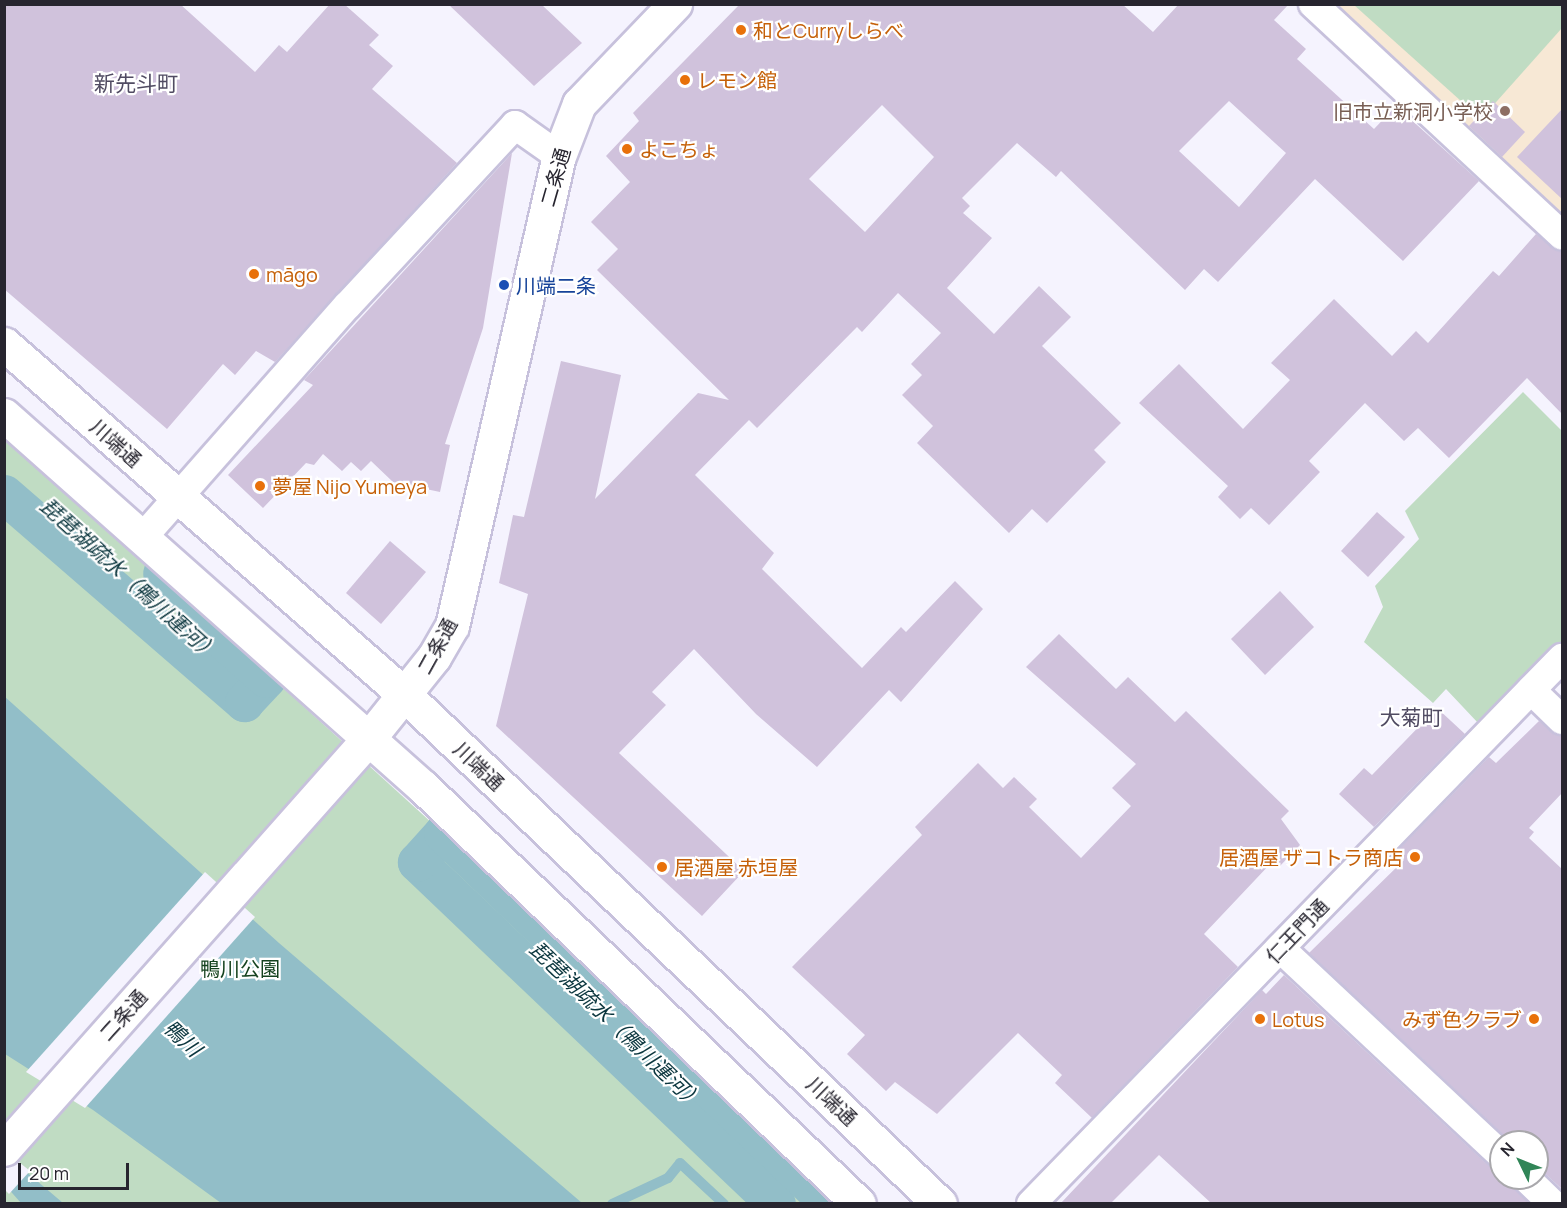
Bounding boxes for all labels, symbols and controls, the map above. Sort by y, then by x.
place label: 和とCurryしらべ [753,18,904,42]
marker: 和とCurryしらべ [734,23,748,37]
place label: レモン館 [697,68,777,92]
district label: 新先斗町 [94,70,178,96]
marker: レモン館 [678,73,692,87]
place label: 旧市立新洞小学校 [1333,99,1493,123]
marker: 旧市立新洞小学校 [1498,104,1512,118]
place label: よこちょ [639,137,719,161]
marker: よこちょ [620,142,634,156]
street label: 二条通 [535,145,575,209]
place label: māgo [266,262,318,286]
marker: māgo [247,267,261,281]
place label: 川端二条 [516,273,596,297]
marker: 川端二条 [497,278,511,292]
street label: 川端通 [86,414,146,472]
place label: 夢屋 Nijo Yumeya [272,474,427,498]
marker: 夢屋 Nijo Yumeya [253,479,267,493]
water label: 琵琶湖疏水（鴨川運河） [36,492,224,666]
street label: 二条通 [412,614,462,678]
district label: 大菊町 [1380,704,1442,730]
street label: 川端通 [449,737,509,795]
place label: 居酒屋 ザコトラ商店 [1219,845,1403,869]
marker: 居酒屋 ザコトラ商店 [1408,850,1422,864]
place label: 居酒屋 赤垣屋 [674,855,798,879]
marker: 居酒屋 赤垣屋 [655,860,669,874]
street label: 仁王門通 [1261,894,1333,968]
water label: 琵琶湖疏水（鴨川運河） [525,936,709,1114]
park label: 鴨川公園 [200,956,280,980]
street label: 二条通 [94,985,152,1045]
place label: Lotus [1272,1007,1324,1031]
place label: みず色クラブ [1402,1007,1522,1031]
marker: Lotus [1253,1012,1267,1026]
marker: みず色クラブ [1527,1012,1541,1026]
water label: 鴨川 [159,1014,207,1062]
street label: 川端通 [802,1072,862,1130]
north arrow [1489,1130,1549,1190]
text: N [1495,1137,1519,1161]
scale bar [21,1151,132,1189]
text: 20 m [29,1161,69,1185]

